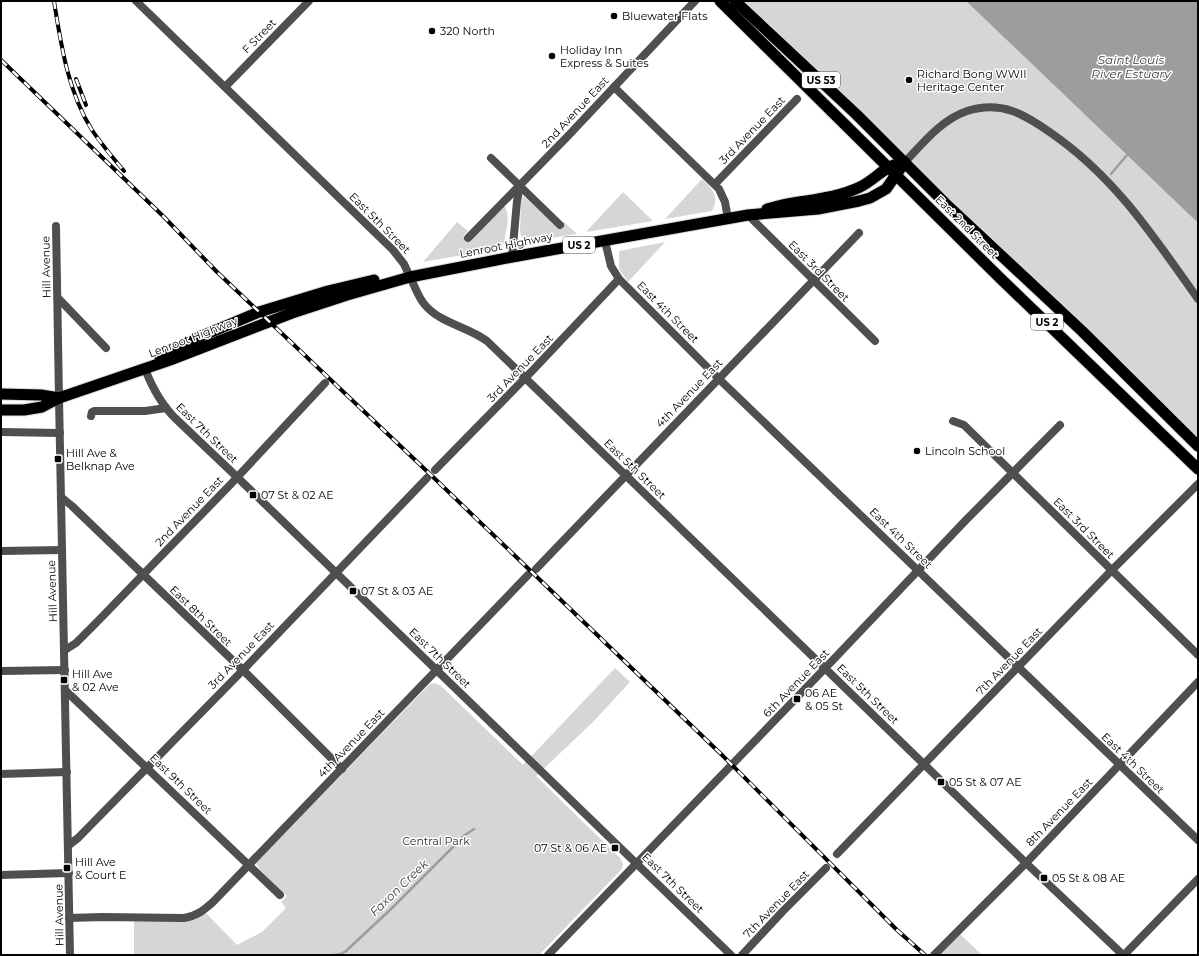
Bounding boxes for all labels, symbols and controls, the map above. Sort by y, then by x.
place label: Bluewater Flats [622,9,708,23]
marker: Bluewater Flats [609,11,619,21]
street label: F Street [239,15,279,56]
place label: 320 North [440,24,495,38]
marker: 320 North [427,26,437,36]
place label: Holiday Inn Express & Suites [560,43,649,70]
marker: Holiday Inn Express & Suites [547,51,557,61]
water label: Saint Louis River Estuary [1091,52,1172,81]
place label: Richard Bong WWII Heritage Center [917,67,1027,94]
road number: US 53 [802,72,840,88]
street label: 2nd Avenue East [538,73,612,150]
marker: Richard Bong WWII Heritage Center [904,75,914,85]
street label: 3rd Avenue East [716,93,788,167]
street label: East 5th Street [347,190,414,257]
street label: East 2nd Street [932,192,1002,262]
street label: Lenroot Highway [458,229,554,261]
street label: Hill Avenue [38,235,54,298]
road number: US 2 [563,237,595,253]
street label: East 3rd Street [786,238,853,305]
street label: East 4th Street [634,278,702,346]
street label: Lenroot Highway [146,314,240,360]
road number: US 2 [1031,314,1063,330]
street label: 3rd Avenue East [484,331,556,405]
street label: 4th Avenue East [653,355,726,430]
street label: East 7th Street [173,400,241,466]
street label: East 5th Street [601,436,669,502]
place label: Lincoln School [925,444,1005,458]
place label: Hill Ave & Belknap Ave [66,446,135,473]
marker: Lincoln School [912,446,922,456]
marker: Hill Ave & Belknap Ave [53,454,63,464]
street label: 2nd Avenue East [152,473,226,549]
place label: 07 St & 02 AE [261,488,334,502]
marker: 07 St & 02 AE [248,490,258,500]
street label: East 3rd Street [1051,495,1118,562]
street label: East 4th Street [867,505,936,572]
street label: Hill Avenue [44,559,60,622]
street label: East 8th Street [167,583,236,650]
place label: 07 St & 03 AE [361,584,433,598]
marker: 07 St & 03 AE [348,586,358,596]
street label: 3rd Avenue East [205,618,277,692]
street label: 7th Avenue East [973,624,1045,698]
street label: East 7th Street [406,625,474,691]
street label: 6th Avenue East [760,646,832,720]
street label: East 5th Street [834,661,902,727]
place label: Hill Ave & 02 Ave [72,667,119,694]
marker: Hill Ave & 02 Ave [59,675,69,685]
place label: 06 AE & 05 St [805,686,843,713]
marker: 06 AE & 05 St [792,694,802,704]
street label: 4th Avenue East [315,705,388,780]
street label: East 4th Street [1099,730,1168,797]
street label: East 9th Street [147,751,215,818]
street label: 8th Avenue East [1023,774,1096,849]
place label: 05 St & 07 AE [949,775,1022,789]
marker: 05 St & 07 AE [936,777,946,787]
park label: Central Park [402,834,470,848]
place label: 07 St & 06 AE [534,841,607,855]
marker: 07 St & 06 AE [610,843,620,853]
street label: East 7th Street [639,850,707,916]
place label: Hill Ave & Court E [75,855,126,882]
water label: Faxon Creek [366,855,432,919]
marker: Hill Ave & Court E [62,863,72,873]
street label: 7th Avenue East [740,867,812,941]
place label: 05 St & 08 AE [1052,871,1125,885]
marker: 05 St & 08 AE [1039,873,1049,883]
street label: Hill Avenue [51,883,67,946]

